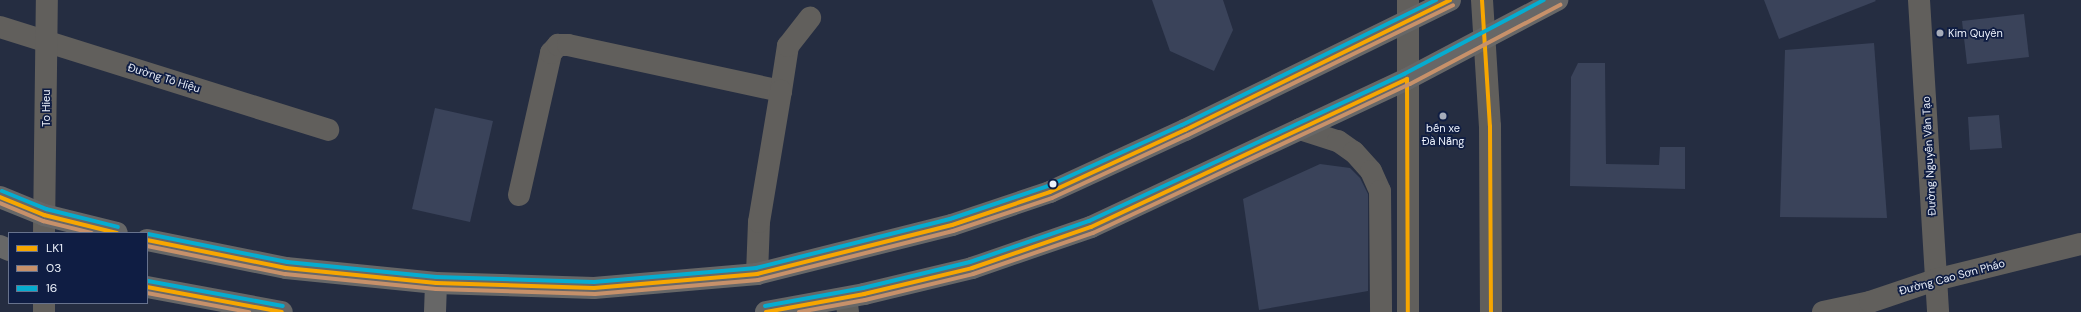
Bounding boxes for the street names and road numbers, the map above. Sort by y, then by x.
street label: Đường Tô Hiệu [126,61,202,95]
street label: To Hieu [39,89,53,127]
street label: Đường Nguyễn Văn Tạo [1919,96,1939,216]
street label: Đường Cao Sơn Pháo [1898,257,2006,297]

